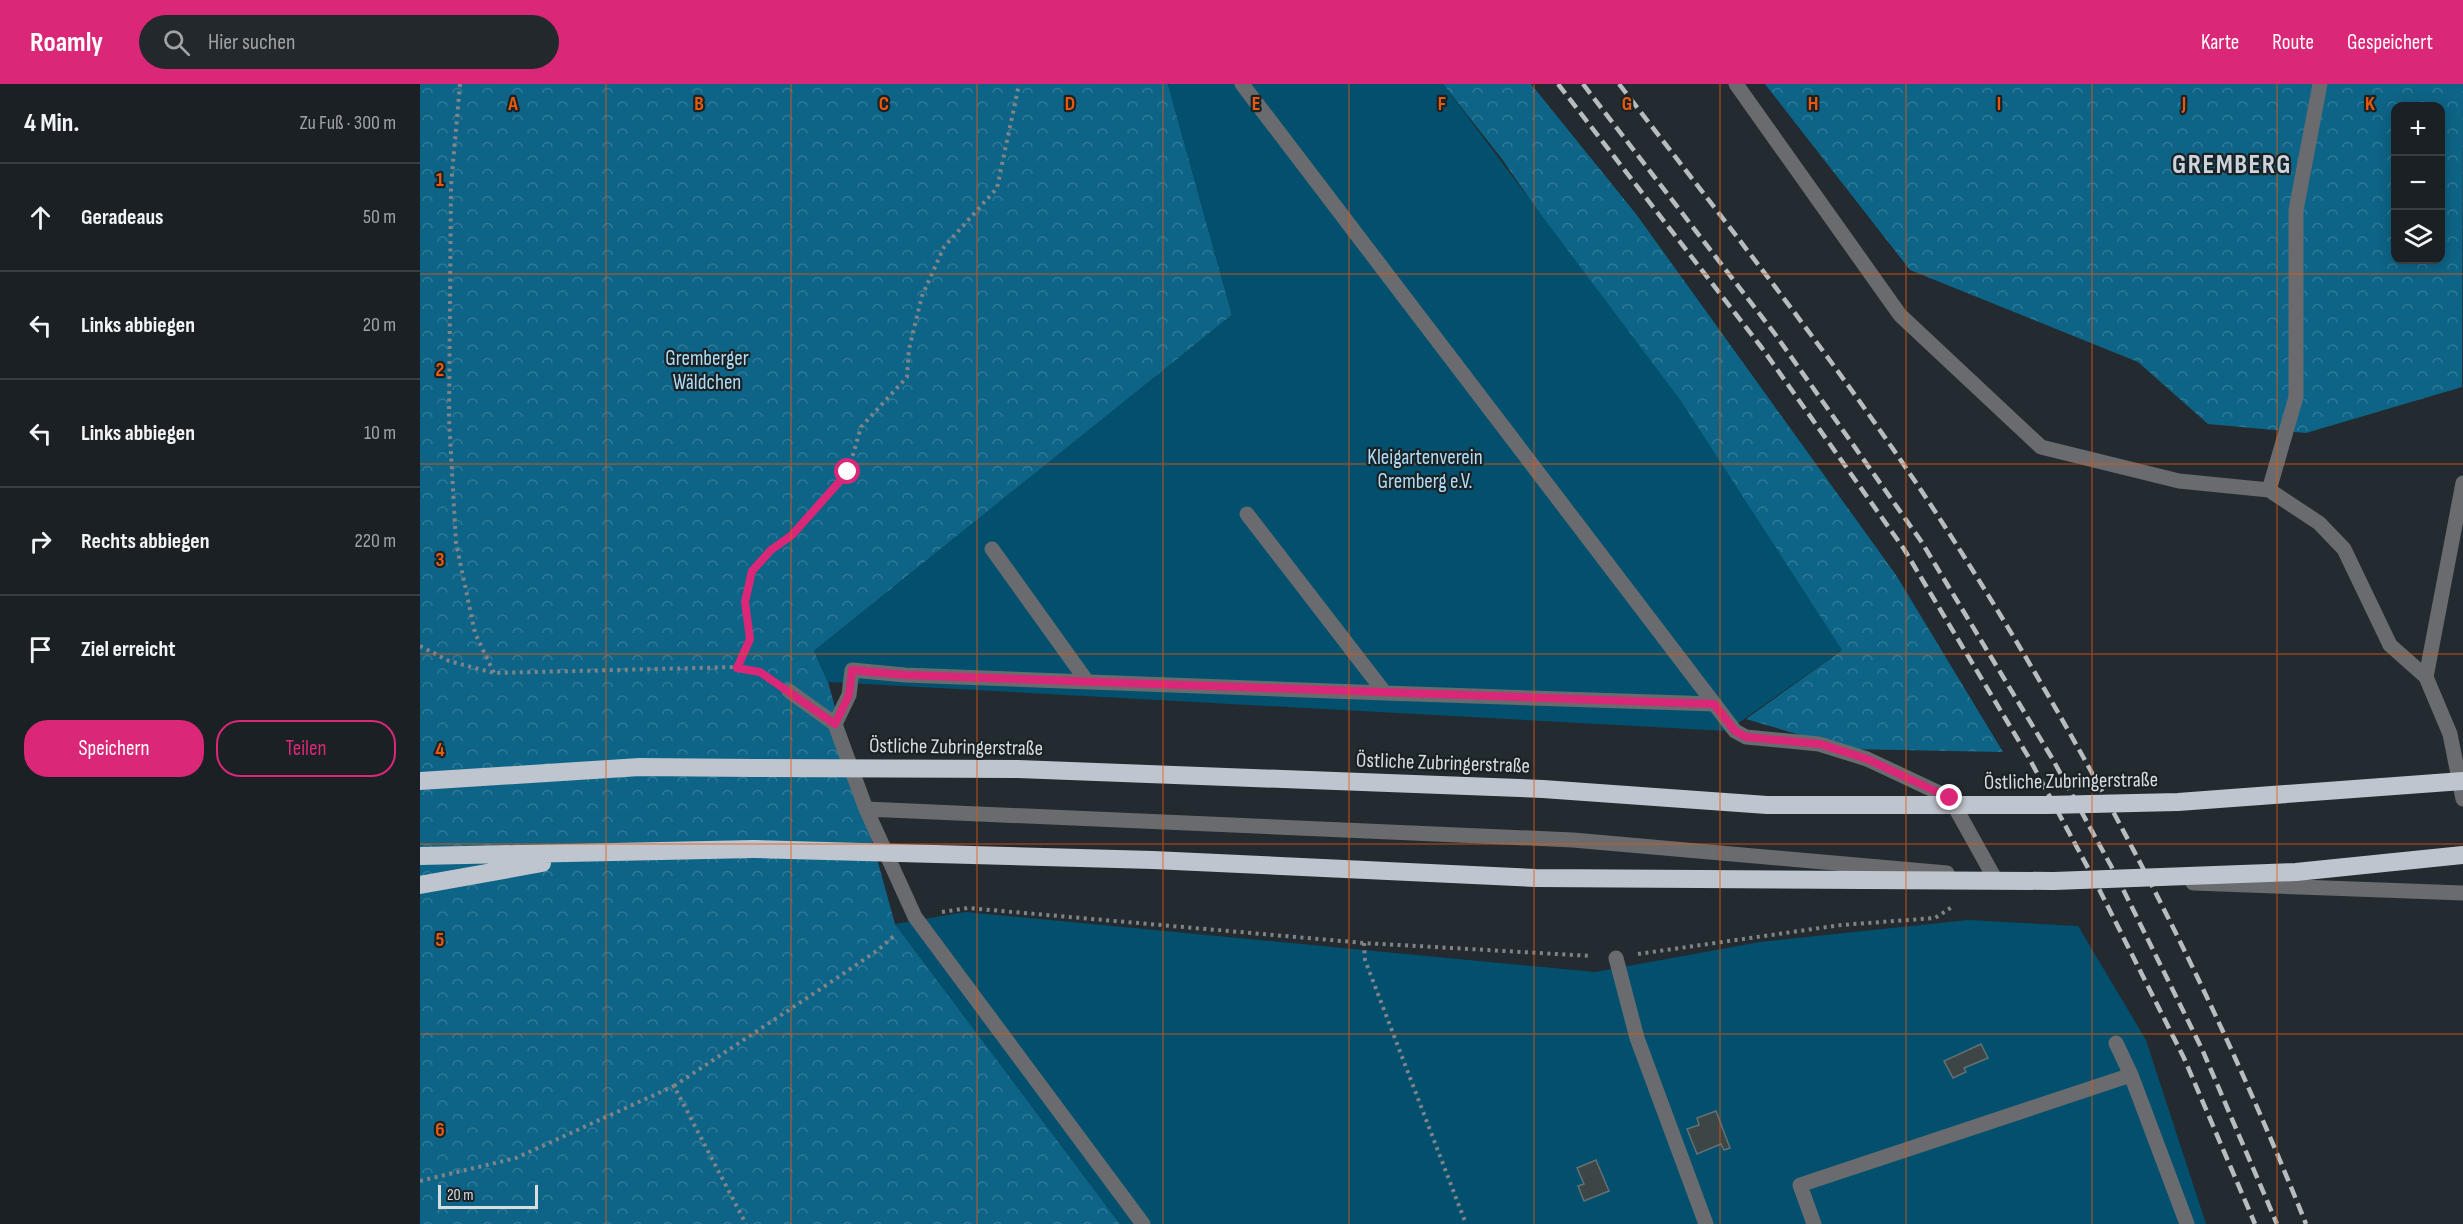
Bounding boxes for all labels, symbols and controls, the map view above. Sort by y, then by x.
search box [139,15,559,69]
text: Roamly [30,26,103,59]
icon: search [160,26,193,59]
text: Hier suchen [208,29,295,56]
text: Karte [2201,30,2239,55]
text: Route [2272,30,2314,55]
text: Gespeichert [2347,30,2433,55]
text: A [507,92,518,116]
text: B [694,92,704,116]
text: C [879,92,889,116]
text: D [1065,92,1075,116]
text: E [1252,92,1260,116]
text: F [1438,92,1446,116]
text: G [1622,92,1632,116]
text: H [1808,92,1818,116]
text: I [1997,92,2001,116]
text: J [2181,92,2186,116]
text: K [2365,92,2375,116]
map controls [2391,102,2445,264]
button: + [2391,102,2445,156]
text: 4 Min. [24,108,79,139]
text: Zu Fuß · 300 m [300,111,396,135]
district label: GREMBERG [2172,149,2292,181]
button: − [2391,156,2445,210]
text: 1 [436,168,444,192]
icon: ahead [24,201,57,234]
text: Geradeaus [81,204,164,231]
text: 50 m [363,205,396,229]
button: layers [2391,210,2445,264]
icon: left [24,309,57,342]
text: Links abbiegen [81,312,195,339]
text: 20 m [363,313,396,337]
park label: Gremberger Wäldchen [665,346,749,395]
text: 2 [436,358,444,382]
icon: left [24,417,57,450]
text: Links abbiegen [81,420,195,447]
text: 10 m [364,421,396,445]
park label: Kleigartenverein Gremberg e.V. [1367,445,1483,494]
route start [834,458,860,484]
icon: right [24,525,57,558]
text: Rechts abbiegen [81,528,210,555]
text: 220 m [355,529,396,553]
text: 3 [436,548,445,572]
icon: arrive [24,633,57,666]
text: Ziel erreicht [81,636,176,663]
button: Speichern [24,720,204,777]
button: Teilen [216,720,396,777]
street label: Östliche Zubringerstraße [869,733,1043,761]
text: 4 [435,738,445,762]
street label: Östliche Zubringerstraße [1356,747,1530,779]
street label: Östliche Zubringerstraße [1984,767,2158,795]
route end [1936,784,1962,810]
text: 5 [436,928,445,952]
text: 6 [435,1118,445,1142]
scale bar [438,1182,538,1210]
text: 20 m [447,1186,474,1205]

